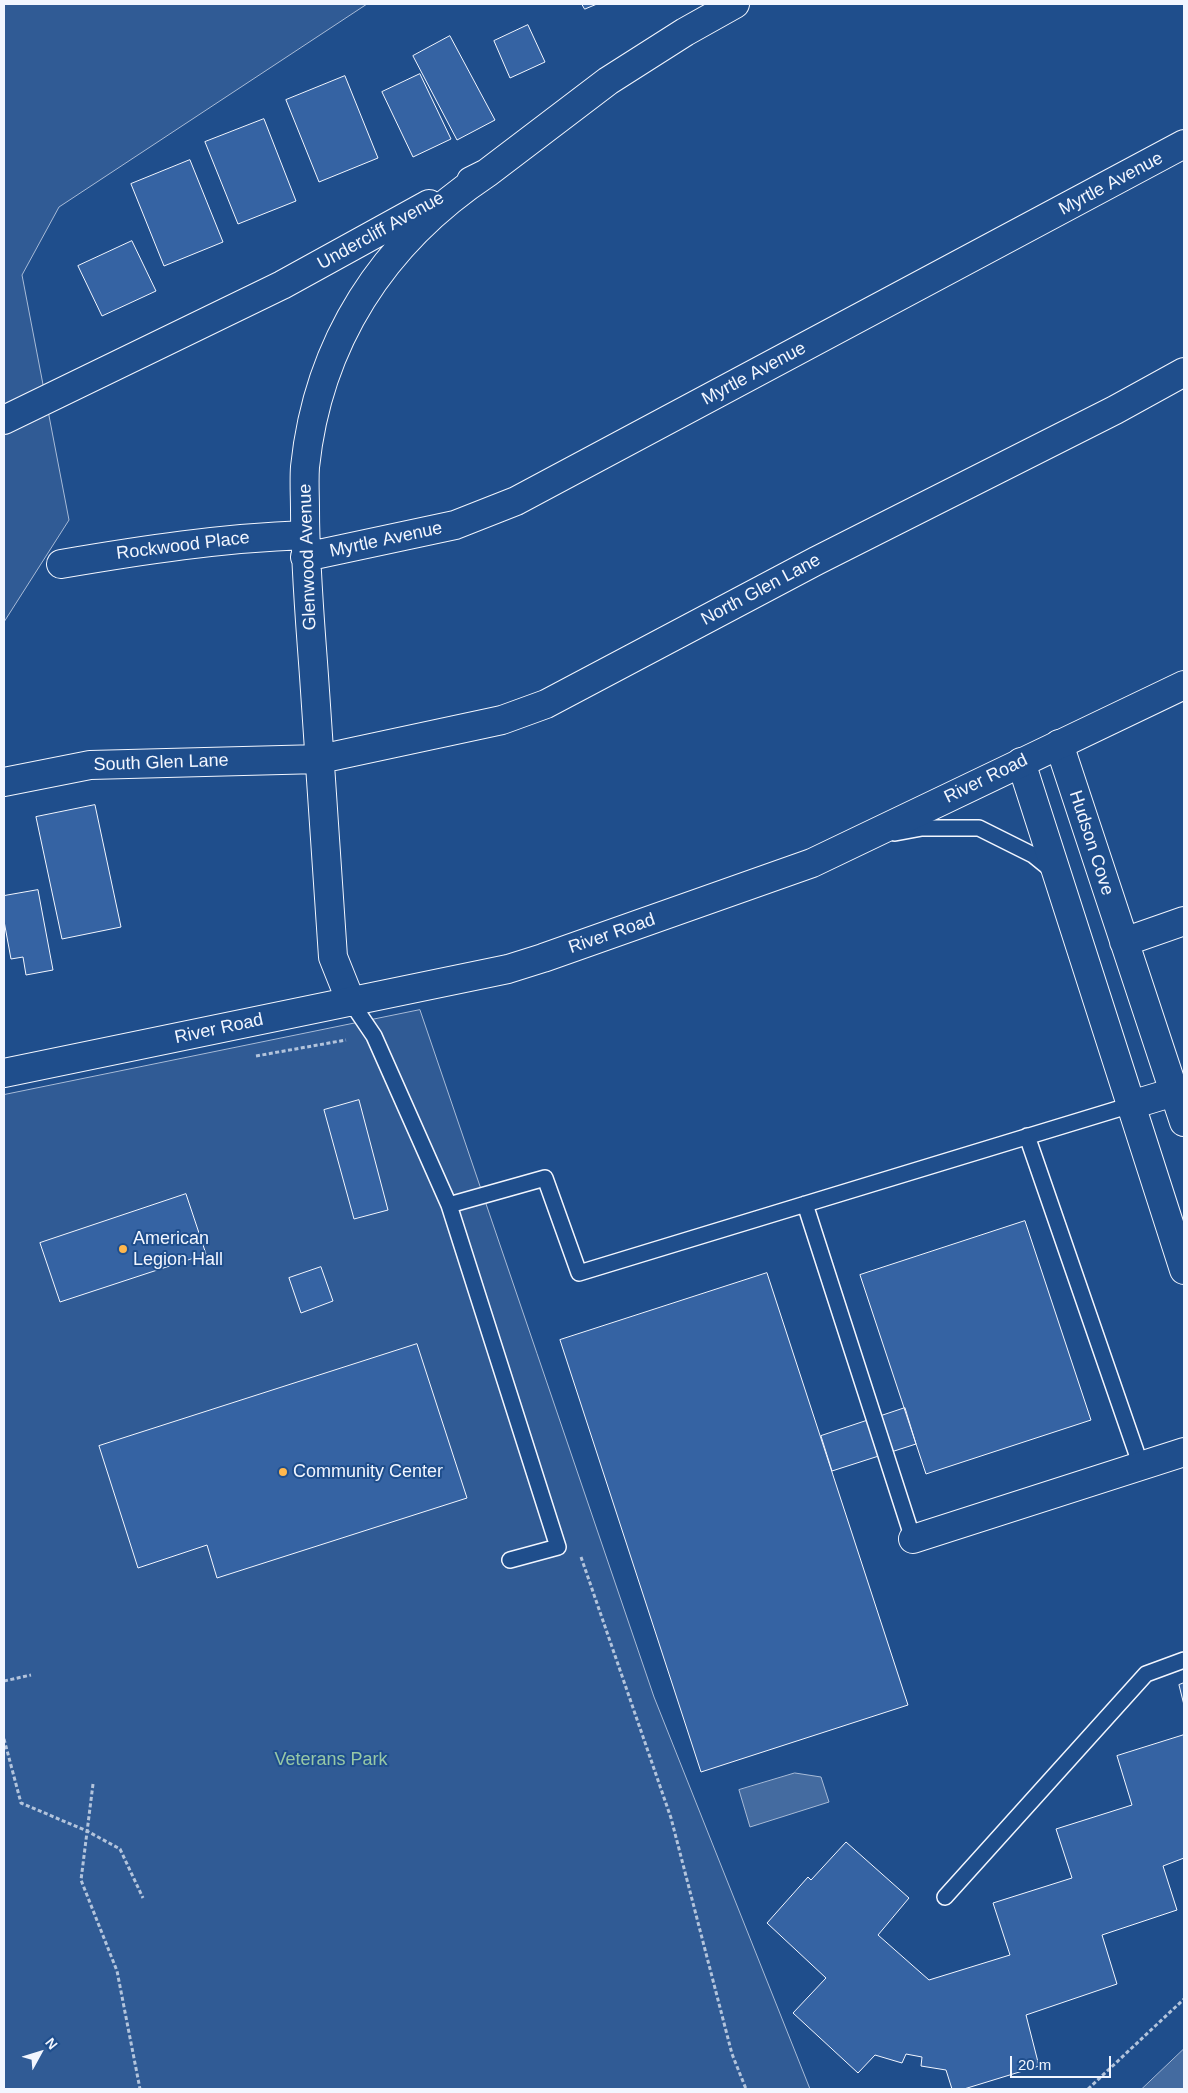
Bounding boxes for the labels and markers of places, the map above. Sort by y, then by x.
place label: American Legion Hall [133,1228,223,1270]
marker: American Legion Hall [117,1243,129,1255]
place label: Community Center [293,1461,443,1483]
marker: Community Center [277,1466,289,1478]

